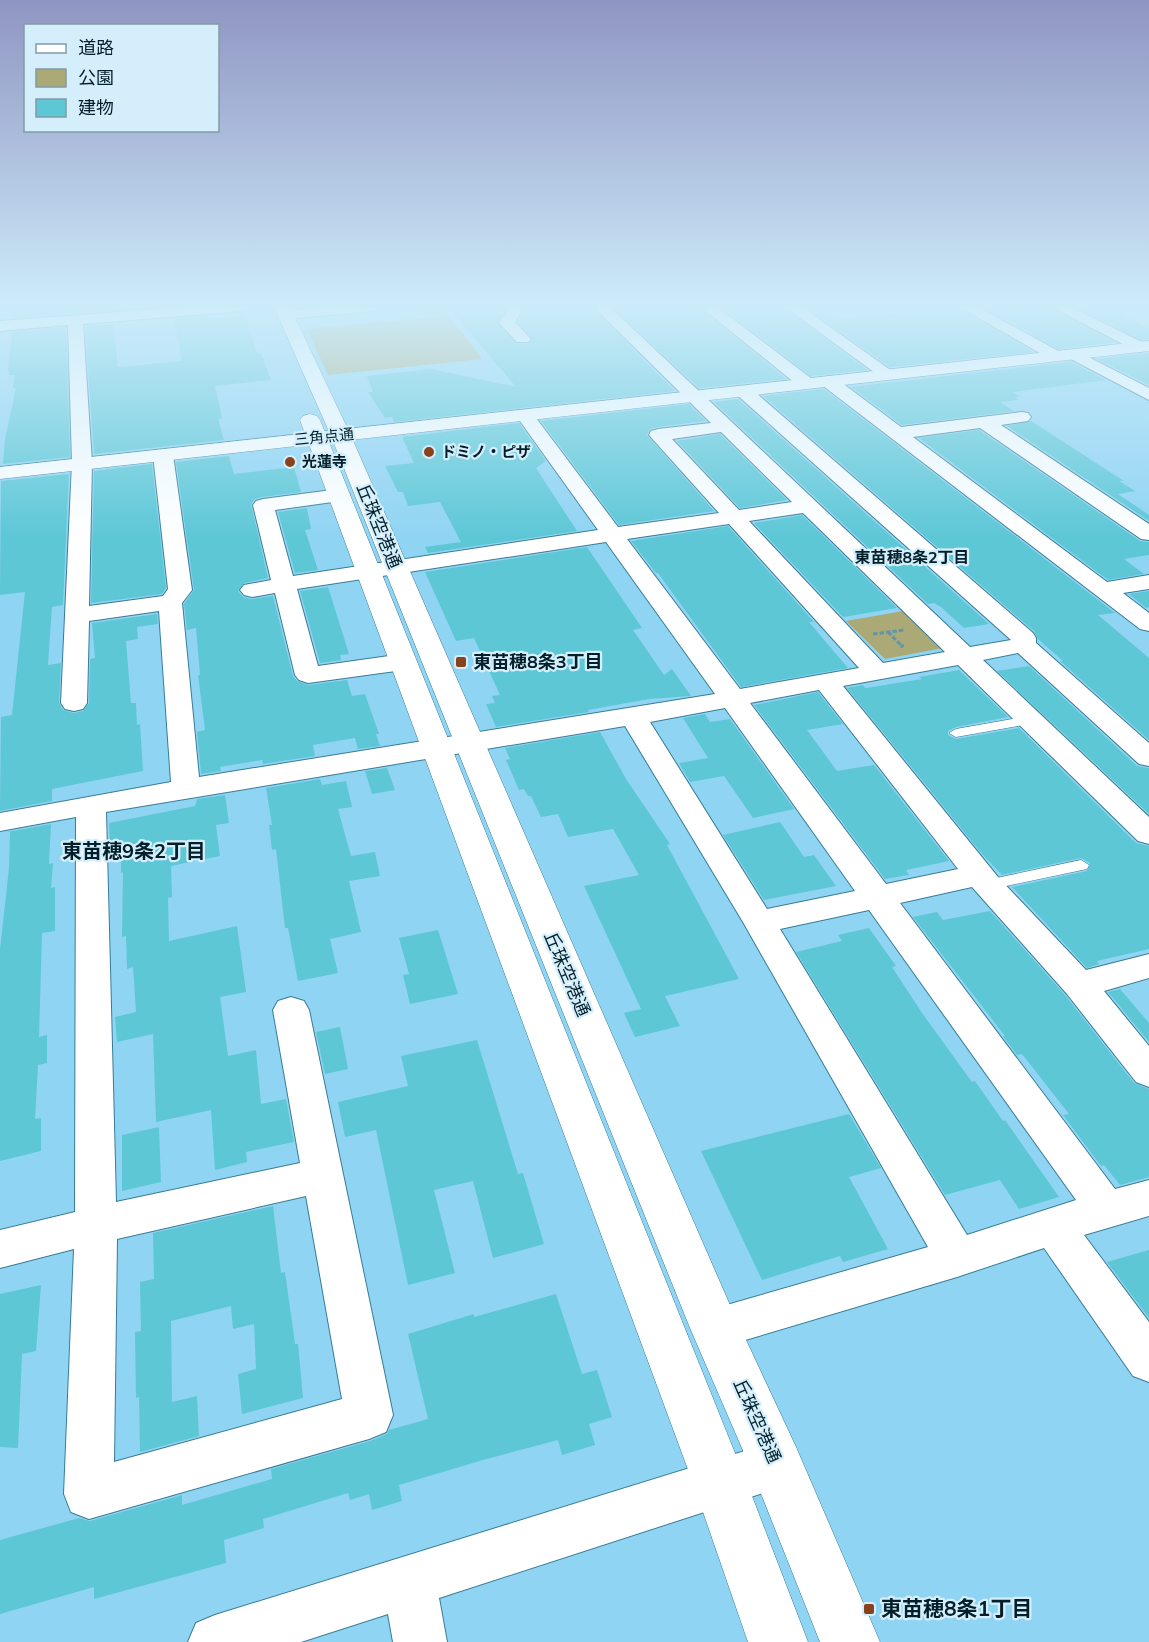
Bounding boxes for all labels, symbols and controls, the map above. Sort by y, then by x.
legend [24,24,219,132]
text: 道路 [78,36,114,59]
text: 公園 [78,66,114,89]
text: 建物 [78,96,114,119]
street label: 三角点通 [293,424,355,449]
place label: ドミノ・ピザ [441,442,531,461]
marker: ドミノ・ピザ [422,445,436,459]
place label: 光蓮寺 [302,452,347,471]
marker: 光蓮寺 [283,455,297,469]
street label: 丘珠空港通 [352,480,407,572]
district label: 東苗穂8条2丁目 [854,547,970,567]
place label: 東苗穂8条3丁目 [473,650,603,673]
marker: 東苗穂8条3丁目 [454,655,468,669]
district label: 東苗穂9条2丁目 [62,838,206,863]
street label: 丘珠空港通 [539,928,596,1020]
street label: 丘珠空港通 [729,1375,786,1467]
place label: 東苗穂8条1丁目 [881,1595,1032,1621]
marker: 東苗穂8条1丁目 [862,1602,876,1616]

